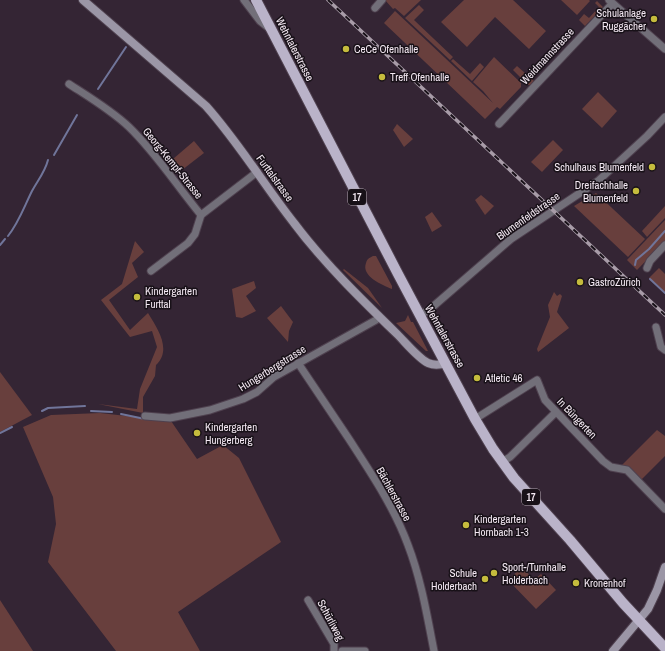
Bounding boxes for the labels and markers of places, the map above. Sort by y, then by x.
place label: Schulanlage Ruggächer [596,6,646,33]
marker: Schulanlage Ruggächer [649,14,659,24]
place label: CeCe Ofenhalle [354,42,418,56]
marker: CeCe Ofenhalle [341,44,351,54]
place label: Treff Ofenhalle [390,70,449,84]
marker: Treff Ofenhalle [377,72,387,82]
place label: Schulhaus Blumenfeld [554,160,644,174]
marker: Schulhaus Blumenfeld [647,162,657,172]
place label: Dreifachhalle Blumenfeld [575,178,628,205]
marker: Dreifachhalle Blumenfeld [631,186,641,196]
place label: GastroZürich [588,275,641,289]
marker: GastroZürich [575,277,585,287]
place label: Kindergarten Furttal [145,284,197,311]
marker: Kindergarten Furttal [132,292,142,302]
place label: Atletic 46 [484,371,523,385]
marker: Atletic 46 [472,373,482,383]
place label: Kindergarten Hungerberg [205,420,257,447]
marker: Kindergarten Hungerberg [192,428,202,438]
place label: Kindergarten Hornbach 1-3 [474,512,529,539]
marker: Kindergarten Hornbach 1-3 [461,520,471,530]
place label: Sport-/Turnhalle Holderbach [502,560,566,587]
place label: Schule Holderbach [431,566,477,593]
marker: Sport-/Turnhalle Holderbach [489,568,499,578]
marker: Schule Holderbach [480,574,490,584]
place label: Kronenhof [584,576,626,590]
marker: Kronenhof [571,578,581,588]

